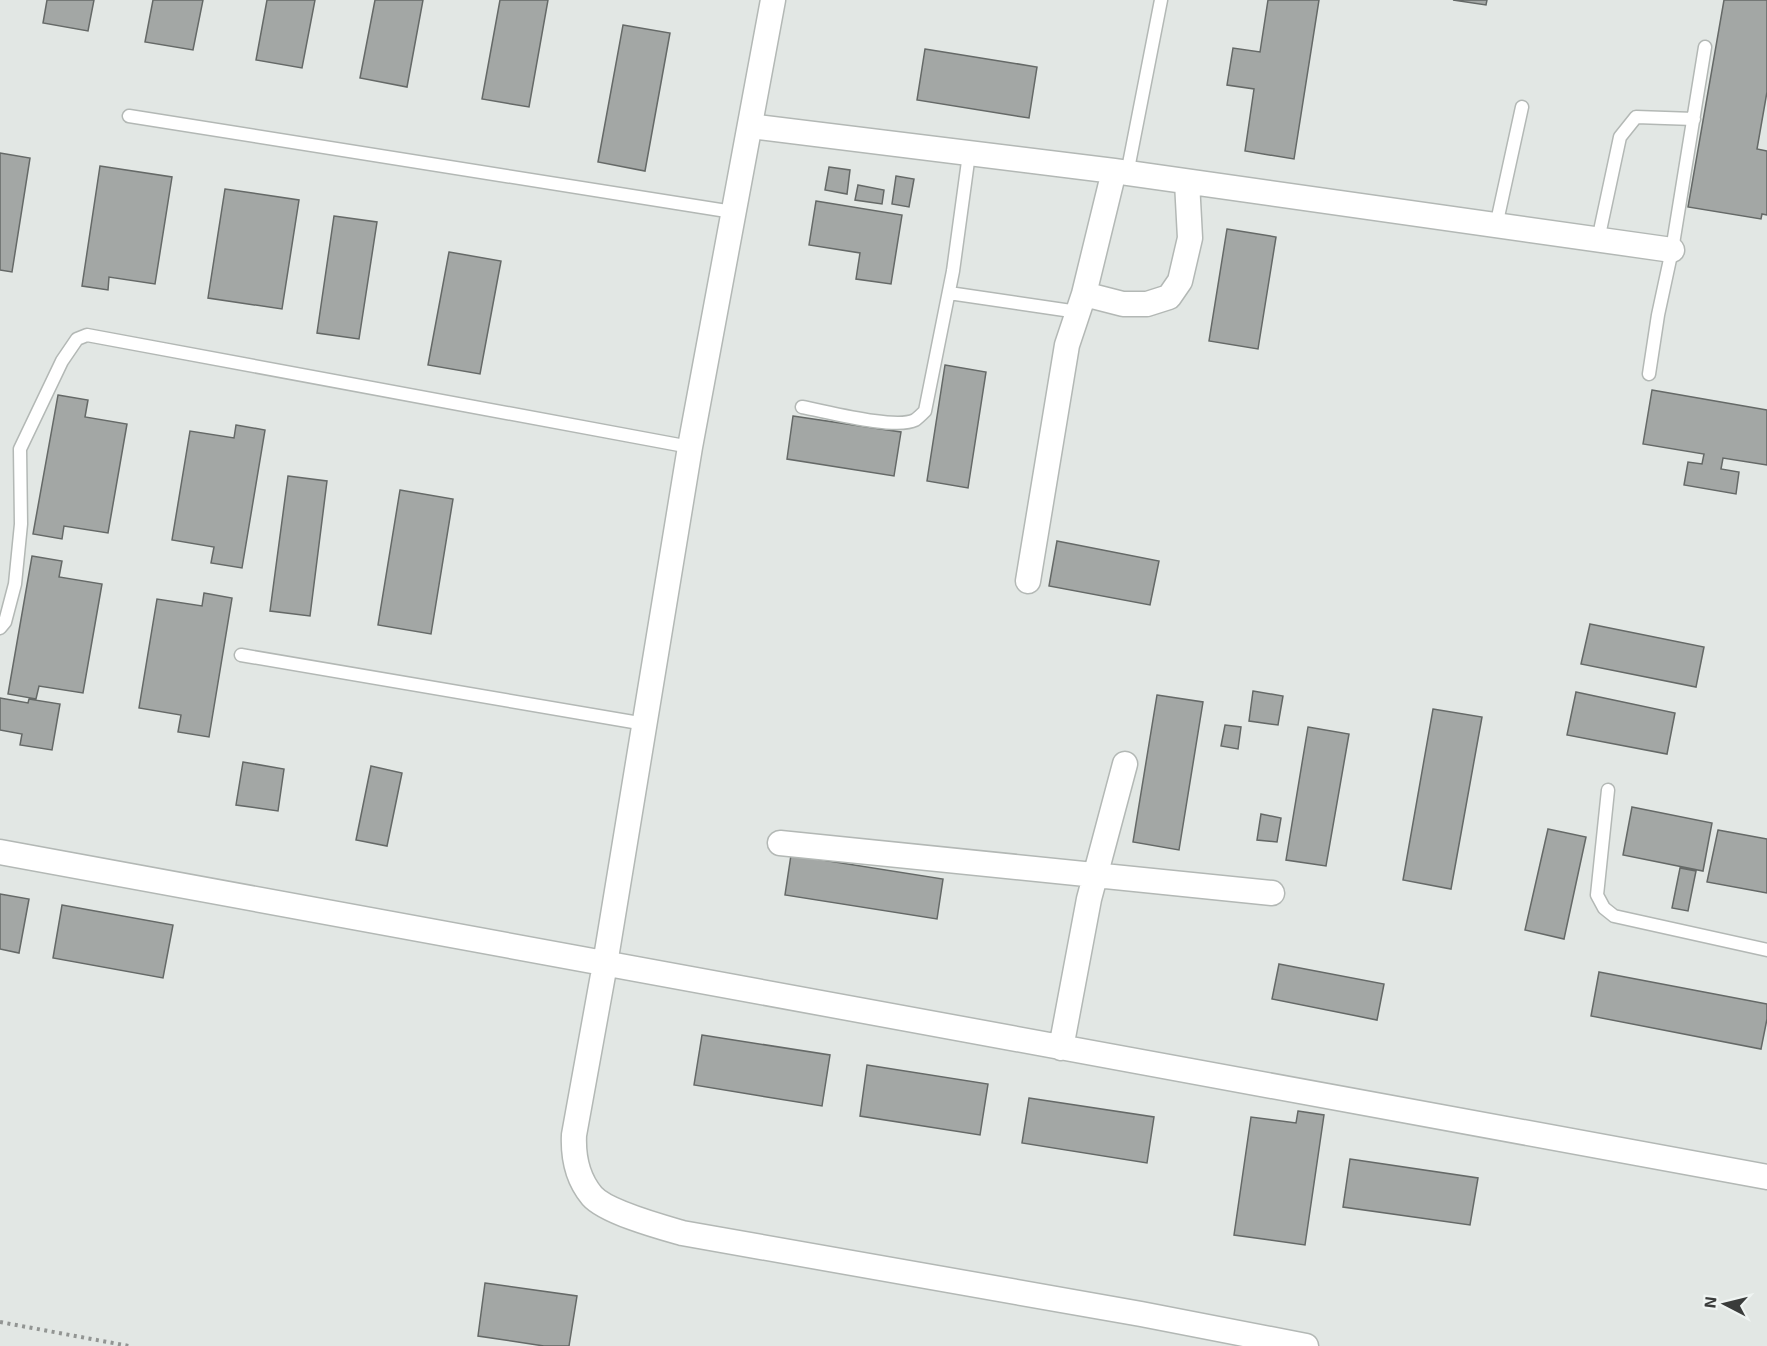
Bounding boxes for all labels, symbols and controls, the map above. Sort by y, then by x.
north arrow [1695,1274,1755,1334]
text: N [1699,1295,1720,1309]

